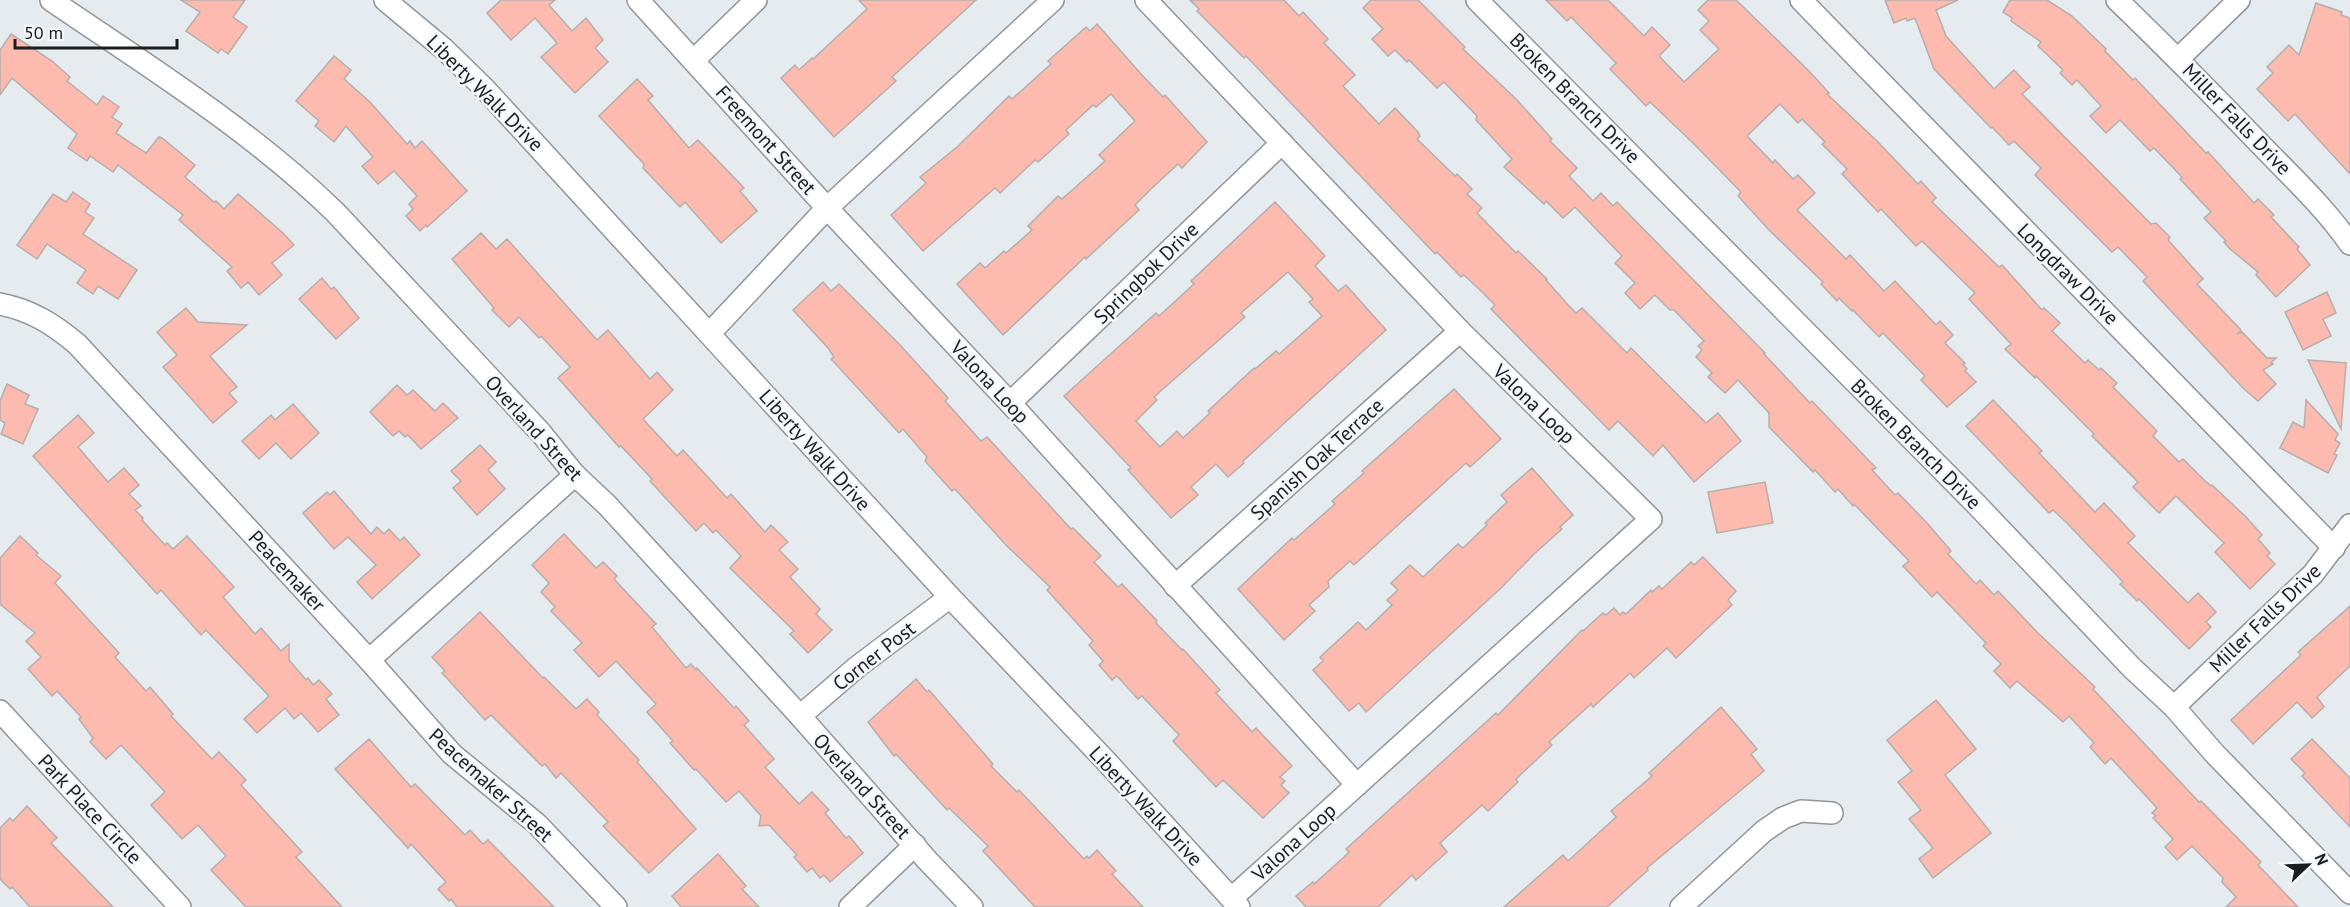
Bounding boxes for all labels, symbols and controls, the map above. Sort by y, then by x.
scale bar [15,12,177,50]
text: 50 m [24,21,63,44]
street label: Broken Branch Drive [1504,27,1646,169]
street label: Liberty Walk Drive [421,29,549,157]
street label: Miller Falls Drive [2177,58,2297,180]
street label: Freemont Street [710,80,822,200]
street label: Springbok Drive [1088,216,1204,330]
street label: Longdraw Drive [2012,218,2124,330]
street label: Valona Loop [944,334,1035,429]
street label: Valona Loop [1487,358,1581,450]
street label: Overland Street [480,370,589,487]
street label: Broken Branch Drive [1845,373,1987,515]
street label: Liberty Walk Drive [753,384,877,516]
street label: Spanish Oak Terrace [1245,392,1389,526]
street label: Peacemaker [243,525,331,617]
street label: Miller Falls Drive [2204,558,2326,678]
street label: Corner Post [827,616,921,696]
street label: Peacemaker Street [424,722,559,848]
street label: Overland Street [808,728,917,845]
street label: Liberty Walk Drive [1084,740,1208,872]
street label: Park Place Circle [32,749,148,869]
street label: Valona Loop [1246,797,1342,887]
north arrow [2278,835,2338,895]
text: N [2311,850,2333,868]

